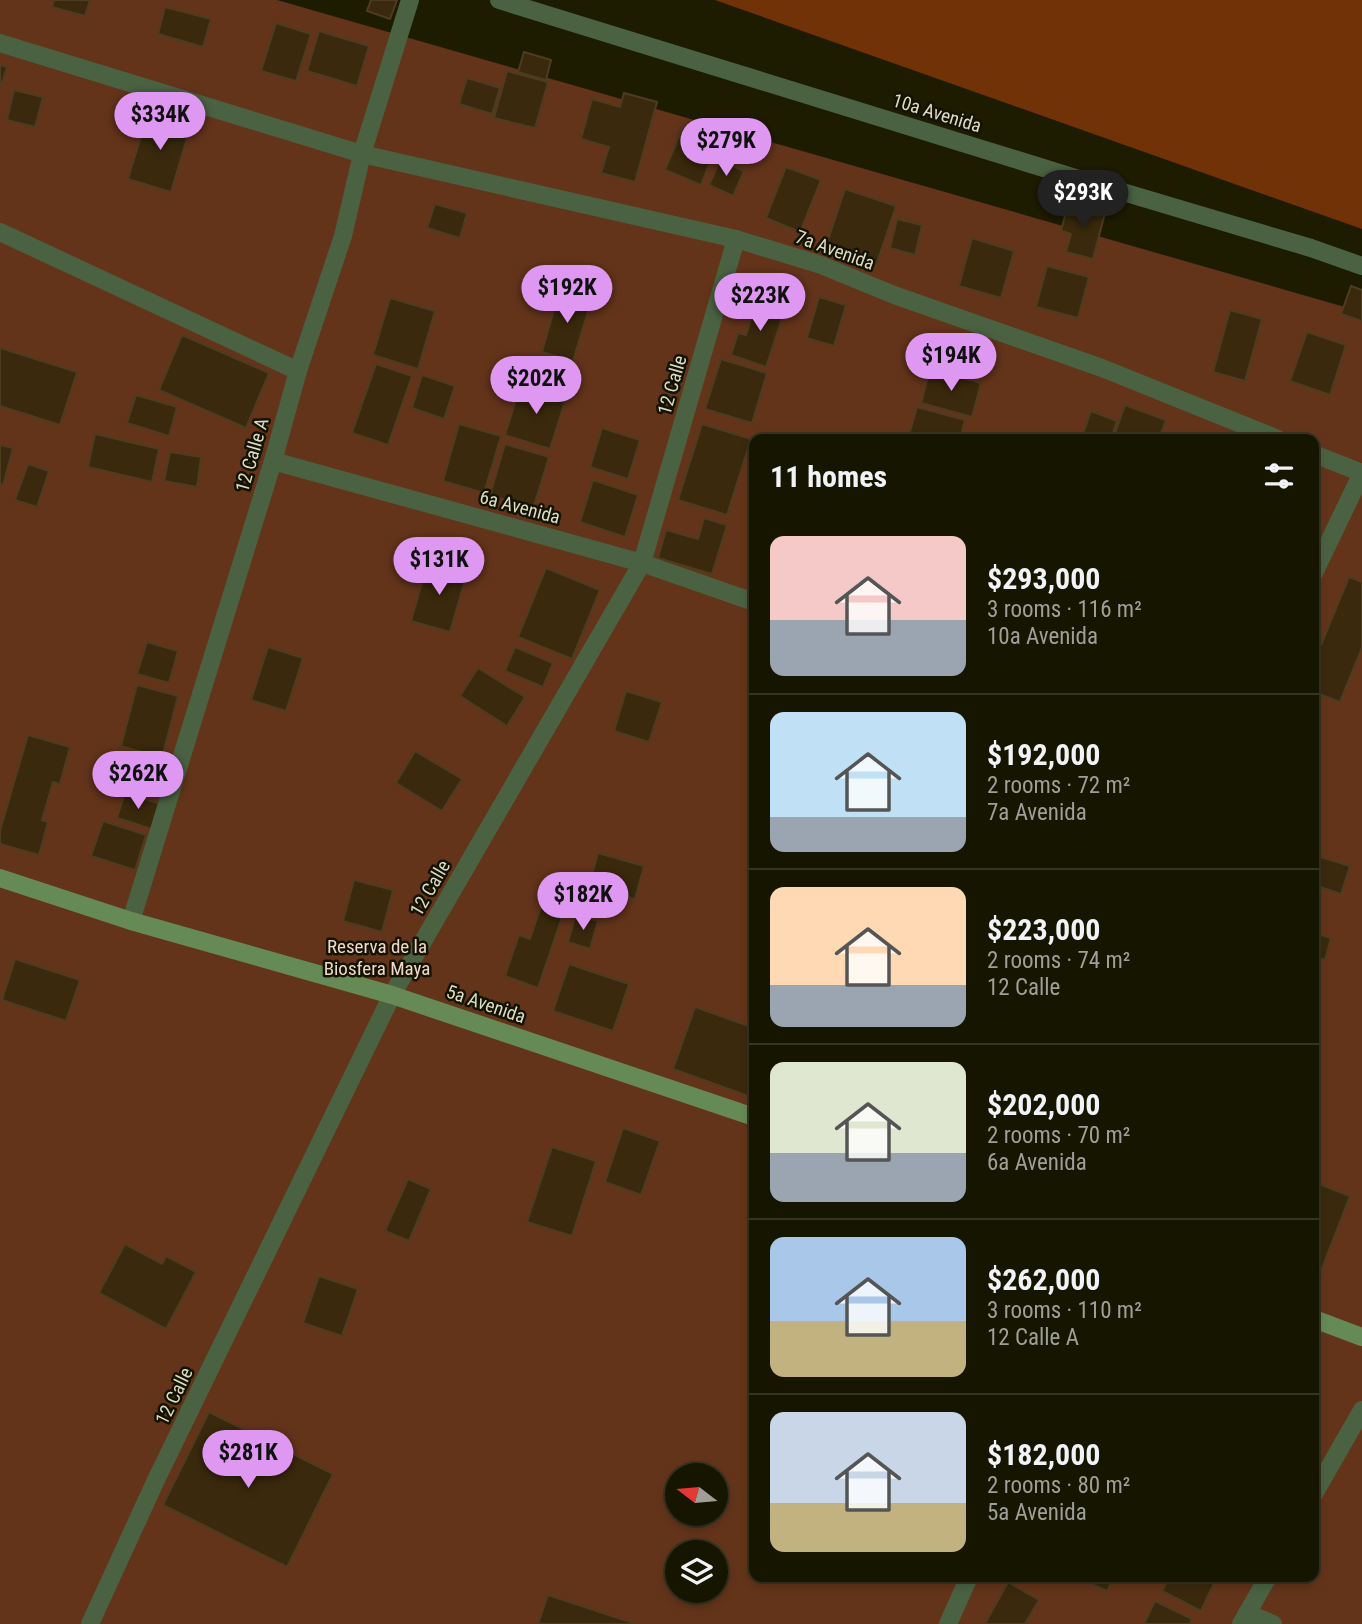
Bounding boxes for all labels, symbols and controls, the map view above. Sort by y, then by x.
street label: 10a Avenida [890,89,984,137]
pin: $334K [111,92,209,152]
text: $334K [130,101,190,128]
pin: $279K [677,118,775,178]
text: $279K [696,127,756,154]
pin: $293K [1034,170,1132,230]
text: $293K [1053,179,1113,206]
street label: 7a Avenida [792,225,878,275]
pin: $192K [518,266,616,325]
text: $192K [537,274,597,301]
pin: $223K [711,274,809,333]
text: $223K [730,282,790,309]
pin: $194K [902,334,1000,393]
text: $194K [921,342,981,369]
street label: 12 Calle [653,353,691,417]
pin: $202K [487,356,585,416]
text: $202K [506,365,566,392]
street label: 12 Calle A [230,415,274,495]
icon: filters [1260,457,1298,495]
text: 11 homes [770,459,887,494]
street label: 6a Avenida [477,485,563,529]
pin: $131K [390,538,488,597]
text: $131K [409,546,469,573]
text: $293,000 [987,561,1100,596]
icon: home [826,564,910,648]
text: 3 rooms · 116 m² [987,596,1142,623]
text: 10a Avenida [987,623,1098,650]
text: $192,000 [987,737,1100,772]
icon: home [826,740,910,824]
pin: $262K [89,752,187,811]
text: $262K [108,760,168,787]
text: 2 rooms · 72 m² [987,772,1130,799]
text: 7a Avenida [987,799,1087,826]
street label: 12 Calle [405,856,455,920]
pin: $182K [534,872,632,932]
text: $182K [553,881,613,908]
text: $223,000 [987,912,1100,947]
icon: home [826,915,910,999]
park label: Reserva de la Biosfera Maya [324,935,430,980]
text: 2 rooms · 74 m² [987,947,1130,974]
text: 12 Calle [987,974,1060,1001]
street label: 5a Avenida [443,980,529,1028]
text: $202,000 [987,1087,1100,1122]
icon: home [826,1090,910,1174]
text: 2 rooms · 70 m² [987,1122,1130,1149]
text: 6a Avenida [987,1149,1087,1176]
text: $262,000 [987,1262,1100,1297]
icon: home [826,1265,910,1349]
text: 3 rooms · 110 m² [987,1297,1142,1324]
text: 12 Calle A [987,1324,1079,1351]
street label: 12 Calle [150,1364,198,1428]
pin: $281K [199,1430,297,1490]
text: $182,000 [987,1437,1100,1472]
text: $281K [218,1439,278,1466]
icon: home [826,1440,910,1524]
north arrow [665,1463,728,1526]
map controls [665,1463,728,1603]
text: 2 rooms · 80 m² [987,1472,1130,1499]
text: 5a Avenida [987,1499,1087,1526]
button: layers [665,1540,728,1603]

